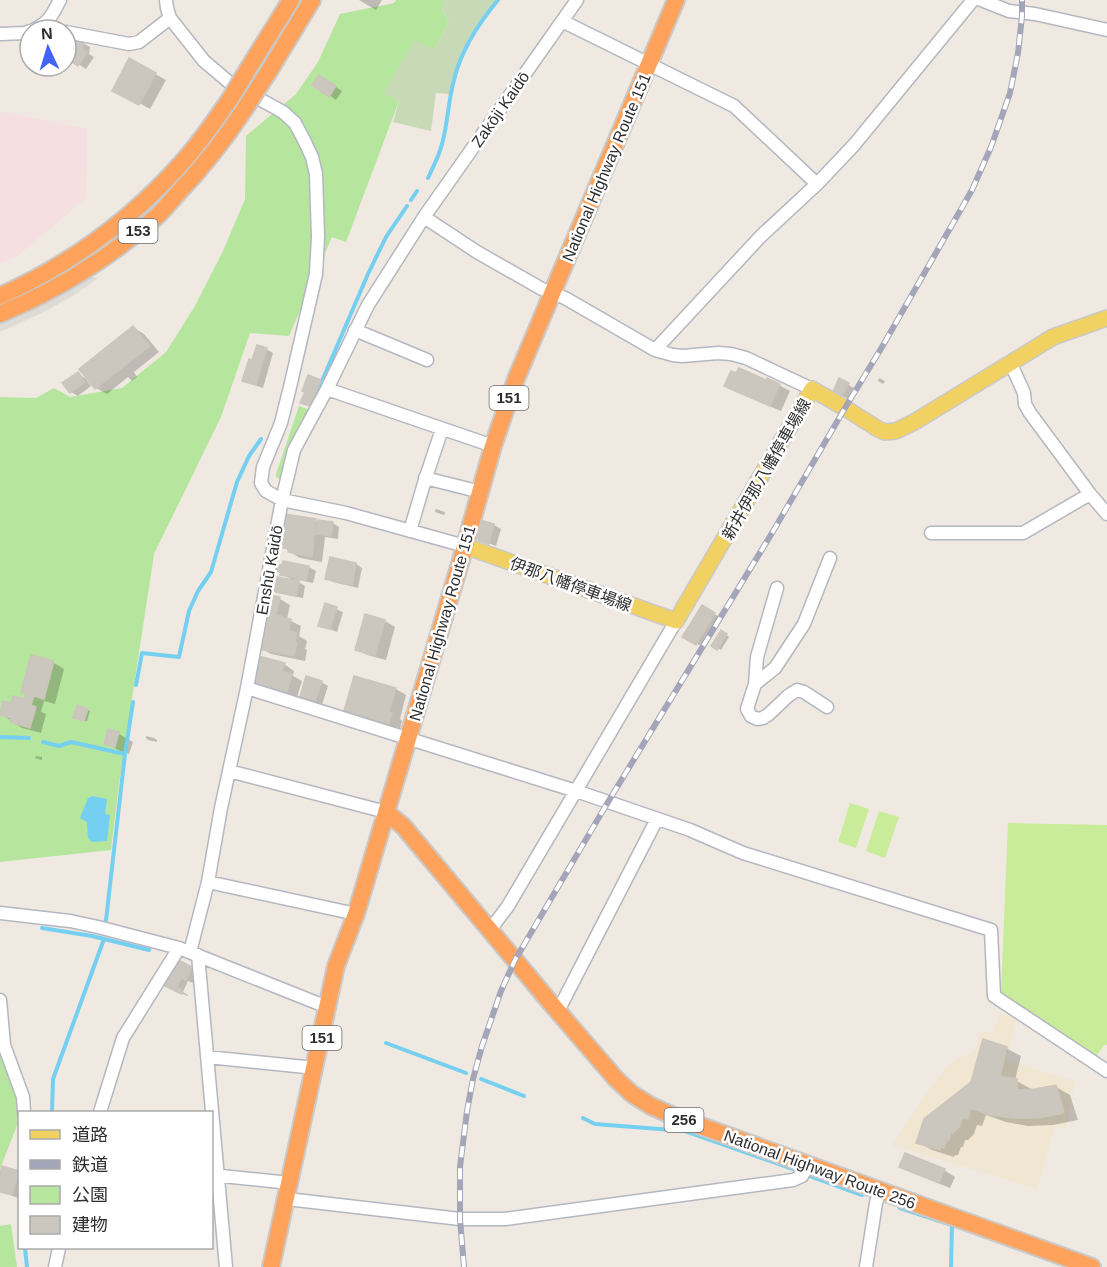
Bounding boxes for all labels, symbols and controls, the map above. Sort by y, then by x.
north arrow [18,18,78,78]
text: N [41,25,53,42]
street label: Zakōji Kaidō [468,68,533,150]
street label: National Highway Route 151 [559,70,654,264]
road number: 153 [118,219,158,243]
road number: 151 [490,386,528,410]
street label: 新井伊那八幡停車場線 [719,396,814,543]
street label: National Highway Route 151 [406,523,479,723]
street label: Enshū Kaidō [253,524,286,616]
street label: 伊那八幡停車場線 [508,555,634,614]
road number: 151 [302,1026,342,1050]
road number: 256 [664,1108,704,1132]
legend [18,1111,213,1249]
text: 道路 [72,1125,108,1145]
street label: National Highway Route 256 [722,1127,918,1212]
text: 鉄道 [72,1155,108,1175]
text: 公園 [72,1185,108,1205]
text: 建物 [72,1215,108,1235]

